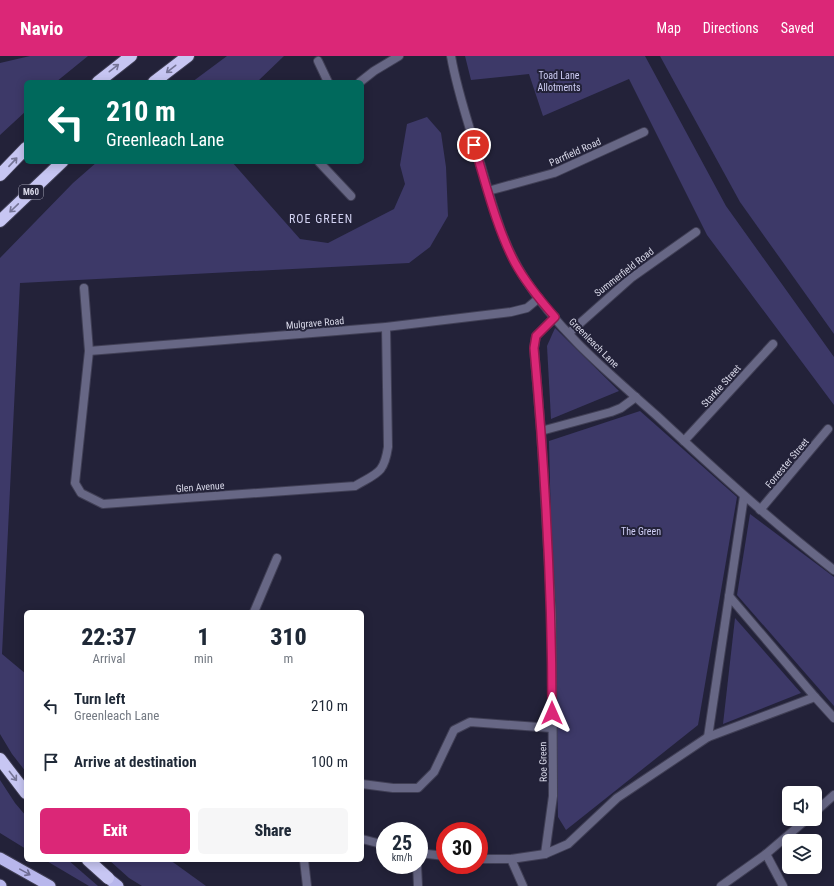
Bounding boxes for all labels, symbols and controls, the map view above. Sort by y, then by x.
text: Navio [20,17,63,40]
text: Map [657,20,681,36]
text: Directions [703,20,759,36]
text: Saved [781,20,814,36]
one-way arrow [108,64,119,73]
one-way arrow [165,65,176,73]
park label: Toad Lane Allotments [538,70,581,93]
text: 210 m [106,95,176,128]
icon: left [40,96,92,148]
pin [457,128,491,162]
text: Greenleach Lane [106,129,224,150]
icon: arrive [463,134,485,156]
street label: Parrfield Road [547,136,603,168]
one-way arrow [8,157,17,167]
road number: M60 [19,185,43,199]
one-way arrow [9,203,19,213]
district label: ROE GREEN [289,212,353,226]
street label: Summerfield Road [592,245,656,299]
street label: Mulgrave Road [285,315,345,331]
street label: Greenleach Lane [567,316,621,370]
street label: Starkie Street [699,363,743,409]
street label: Forrester Street [763,436,811,490]
street label: Glen Avenue [175,480,225,494]
park label: The Green [621,526,661,537]
text: 22:37 [81,623,137,651]
text: 1 [197,623,210,651]
text: 310 [270,623,307,651]
text: Arrival [92,651,126,666]
text: min [194,651,213,666]
text: m [284,651,293,666]
text: Turn left [74,690,125,708]
position arrow [531,692,573,734]
icon: left [40,695,62,717]
text: 210 m [311,697,348,715]
text: Greenleach Lane [74,708,159,723]
street label: Roe Green [537,742,549,782]
icon: arrive [40,751,62,773]
text: Arrive at destination [74,753,197,771]
text: 100 m [311,753,348,771]
one-way arrow [9,770,17,781]
map controls [782,786,822,874]
button: sound [782,786,822,826]
button: Exit [40,808,190,854]
button: Share [198,808,348,854]
speed limit sign: 30 [436,822,488,874]
text: 25 [392,831,412,855]
button: layers [782,834,822,874]
text: km/h [392,852,412,863]
one-way arrow [19,869,31,877]

